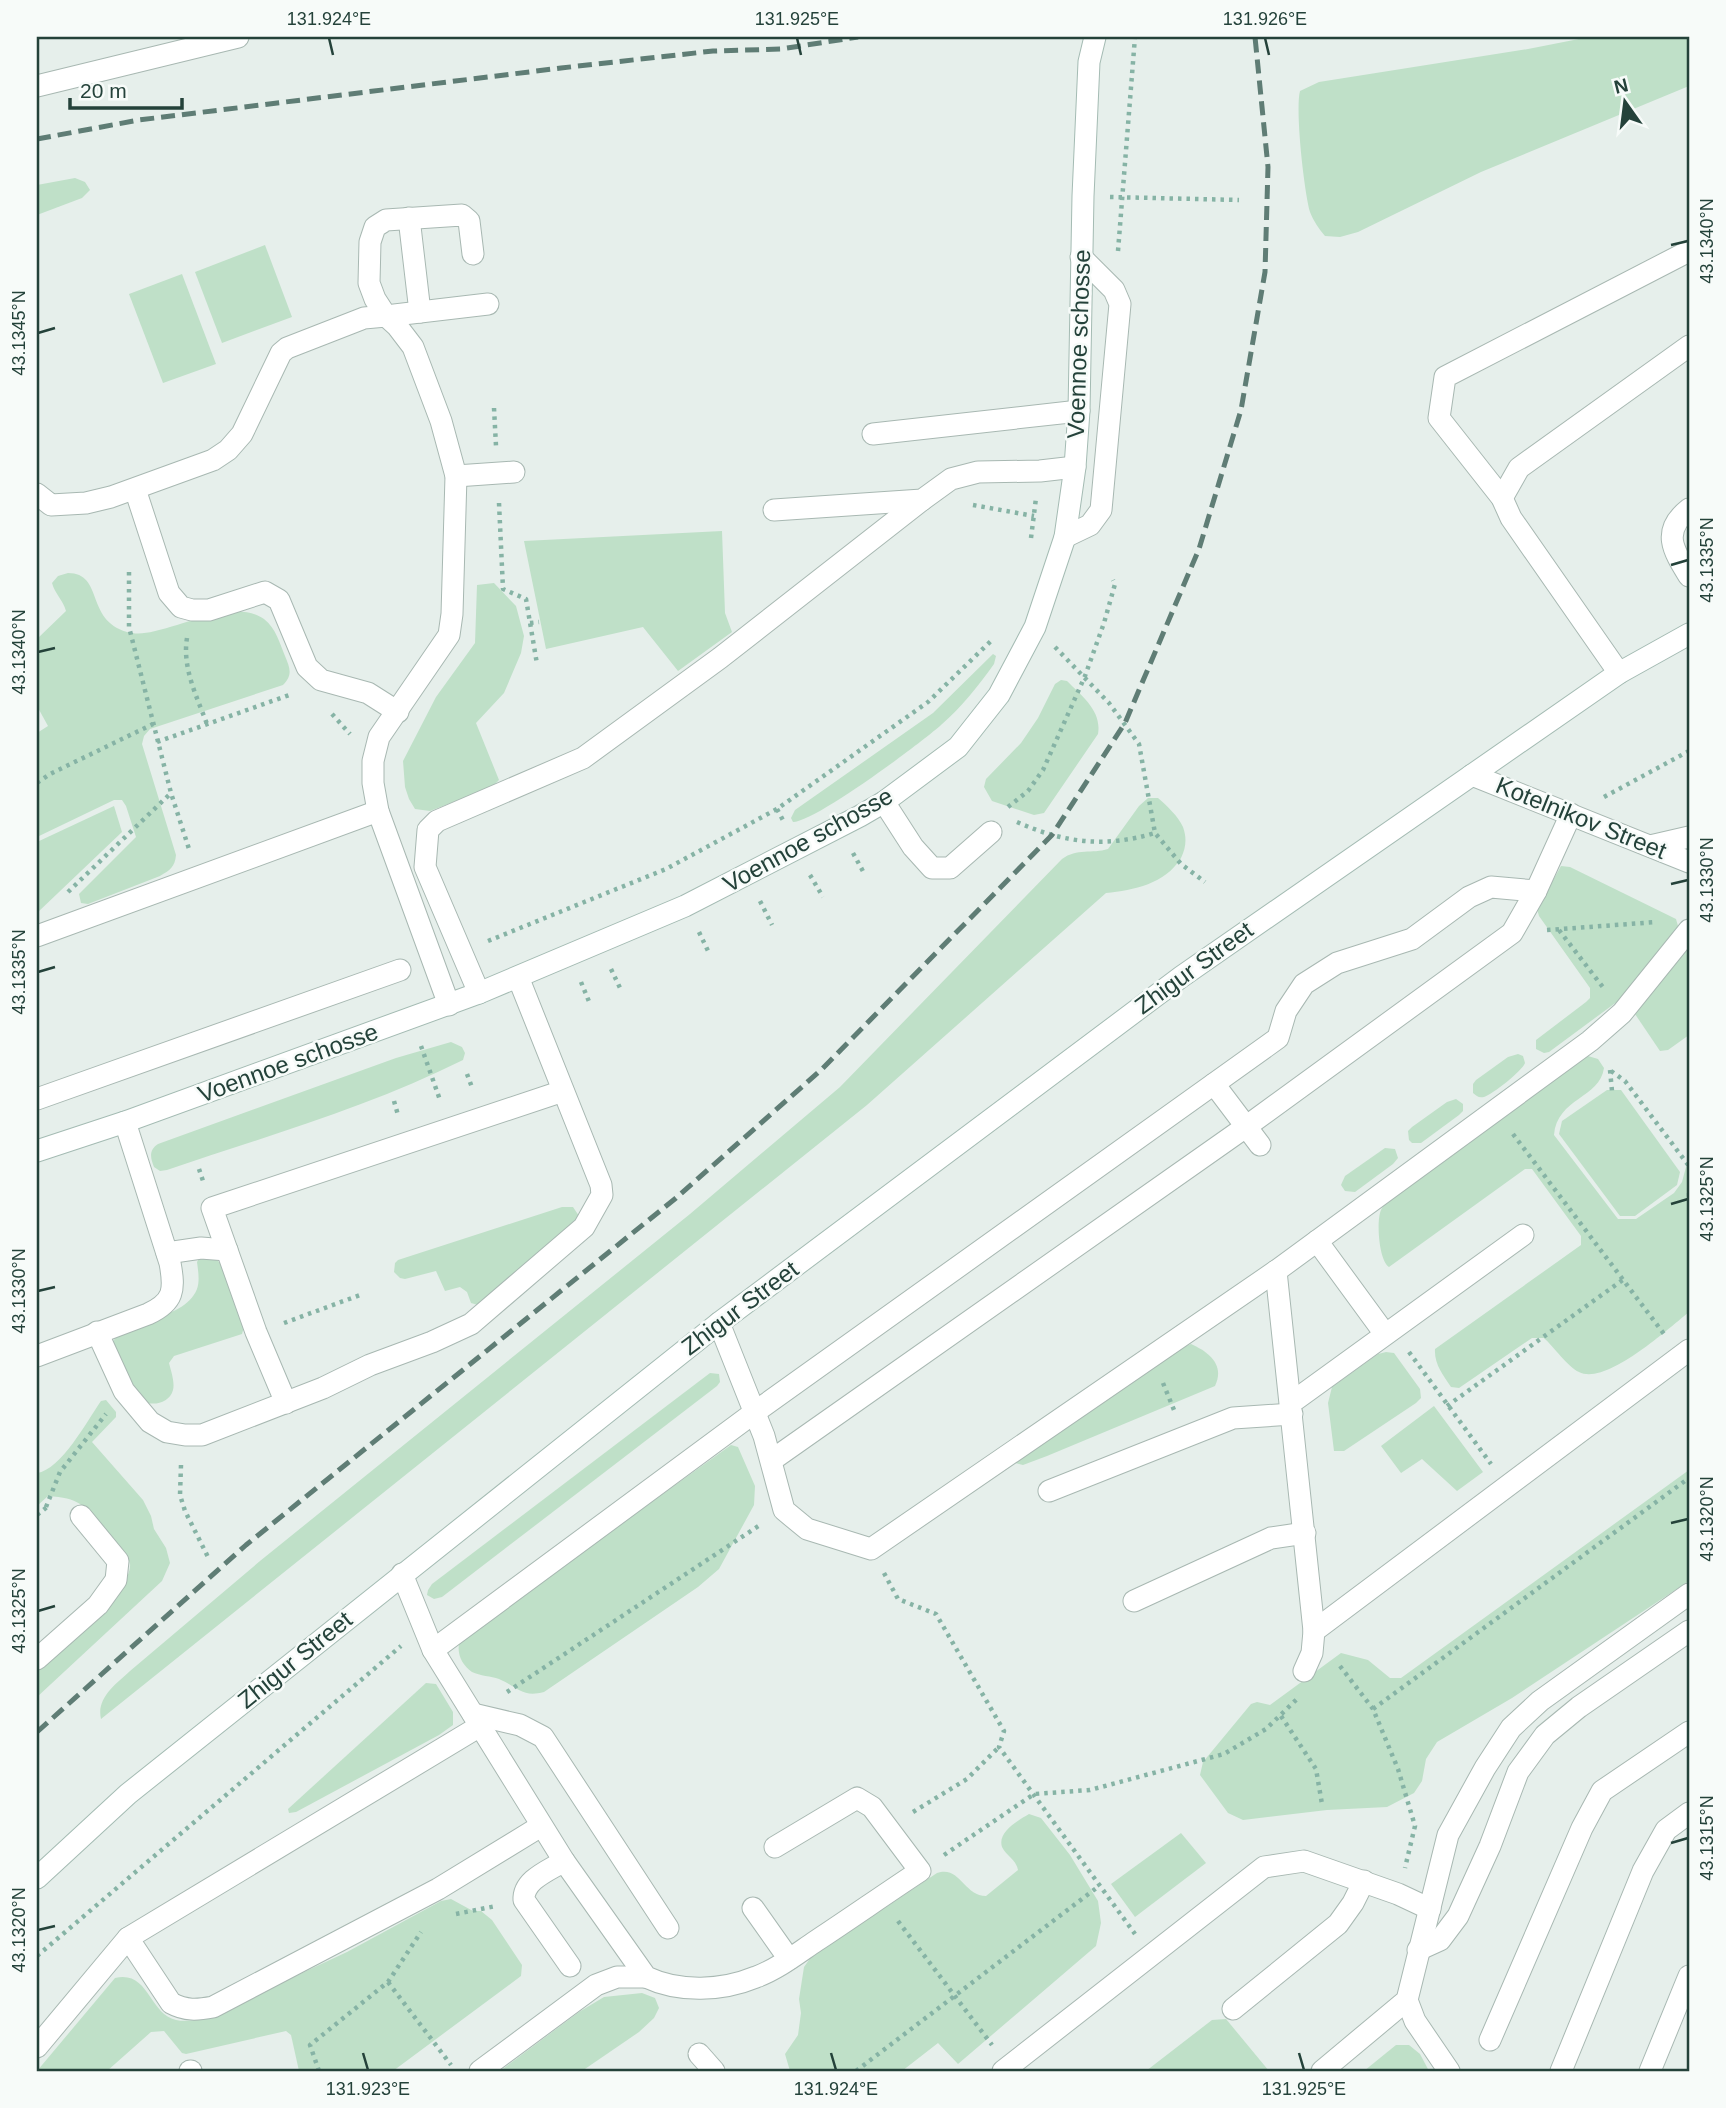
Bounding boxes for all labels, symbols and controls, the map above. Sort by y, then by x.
text: 131.924°E [287,9,371,29]
text: 131.925°E [755,9,839,29]
text: 131.926°E [1223,9,1307,29]
scale bar [70,66,182,110]
north arrow [1590,66,1660,136]
text: N [1612,74,1630,98]
text: 20 m [80,79,127,102]
text: 43.1340°N [1697,198,1717,284]
street label: Voennoe schosse [1062,249,1095,439]
text: 43.1345°N [9,290,29,376]
text: 43.1335°N [1697,517,1717,603]
text: 43.1340°N [9,609,29,695]
street label: Kotelnikov Street [1492,771,1671,864]
street label: Voennoe schosse [718,782,897,897]
text: 43.1330°N [1697,837,1717,923]
street label: Zhigur Street [1130,916,1258,1019]
text: 43.1335°N [9,929,29,1015]
street label: Voennoe schosse [194,1017,381,1108]
text: 43.1325°N [1697,1156,1717,1242]
text: 43.1330°N [9,1248,29,1334]
street label: Zhigur Street [676,1255,803,1360]
text: 43.1320°N [1697,1476,1717,1562]
text: 43.1325°N [9,1568,29,1654]
street label: Zhigur Street [232,1605,357,1714]
text: 43.1315°N [1697,1795,1717,1881]
text: 43.1320°N [9,1887,29,1973]
text: 131.923°E [326,2079,410,2099]
text: 131.924°E [794,2079,878,2099]
text: 131.925°E [1262,2079,1346,2099]

